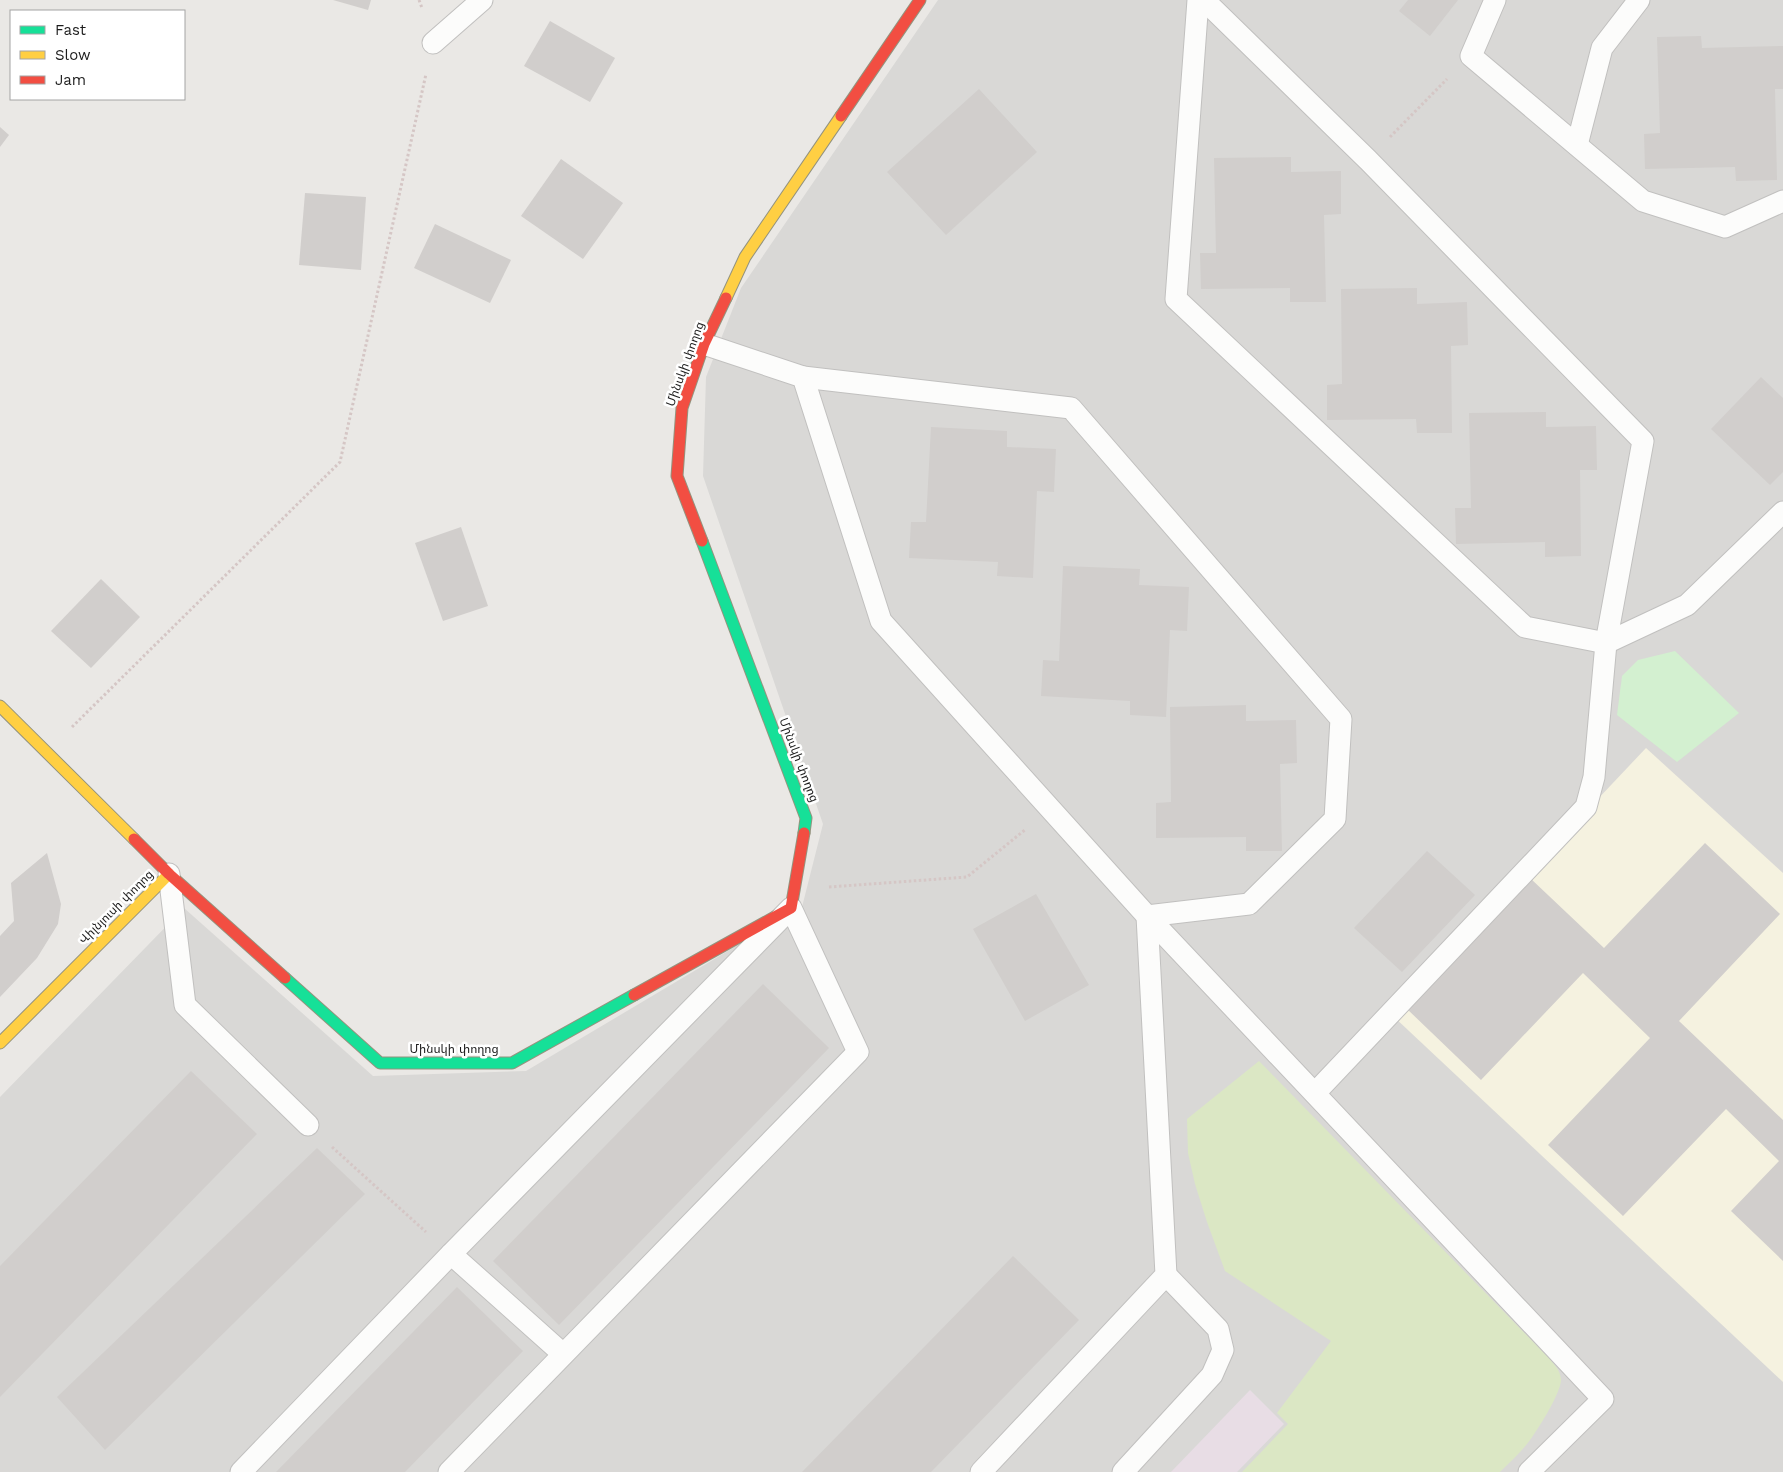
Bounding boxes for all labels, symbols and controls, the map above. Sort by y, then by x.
legend [10,10,185,100]
text: Fast [55,21,87,39]
text: Slow [55,46,91,64]
text: Jam [55,71,86,89]
street label: Մինսկի փողոց [663,320,707,408]
street label: Մինսկի փողոց [776,716,822,804]
street label: Վիլնյուսի փողոց [76,867,156,947]
street label: Մինսկի փողոց [409,1042,499,1056]

